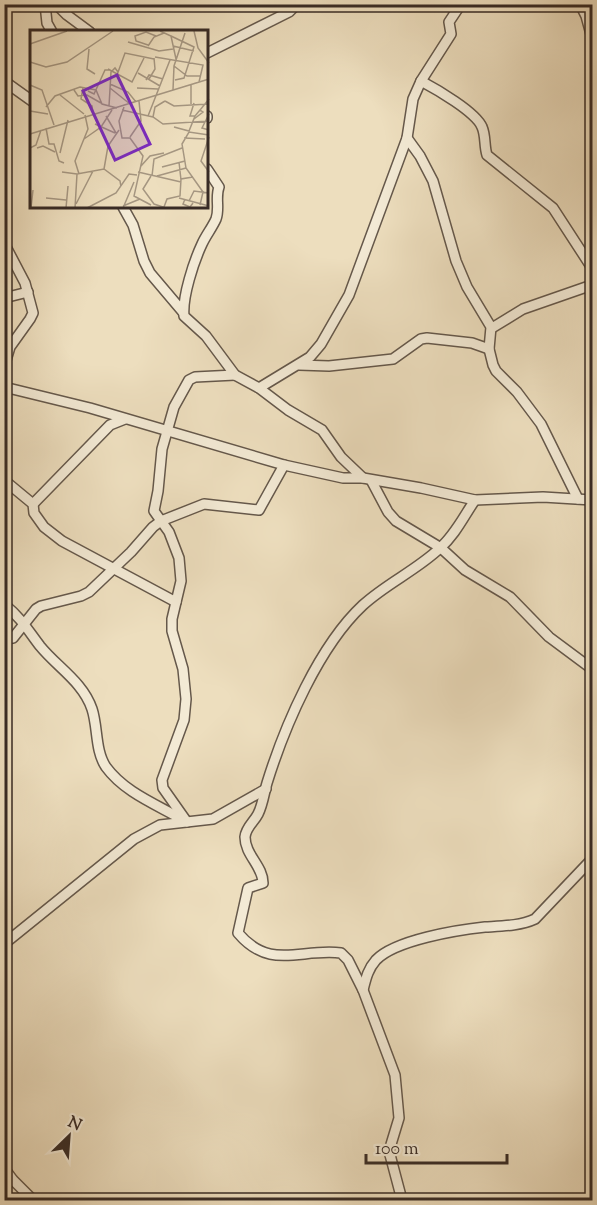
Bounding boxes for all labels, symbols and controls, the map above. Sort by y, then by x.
inset map [30,30,208,208]
north arrow [39,1106,99,1166]
text: N [64,1112,85,1138]
scale bar [366,1127,507,1165]
text: 100 m [375,1137,419,1163]

